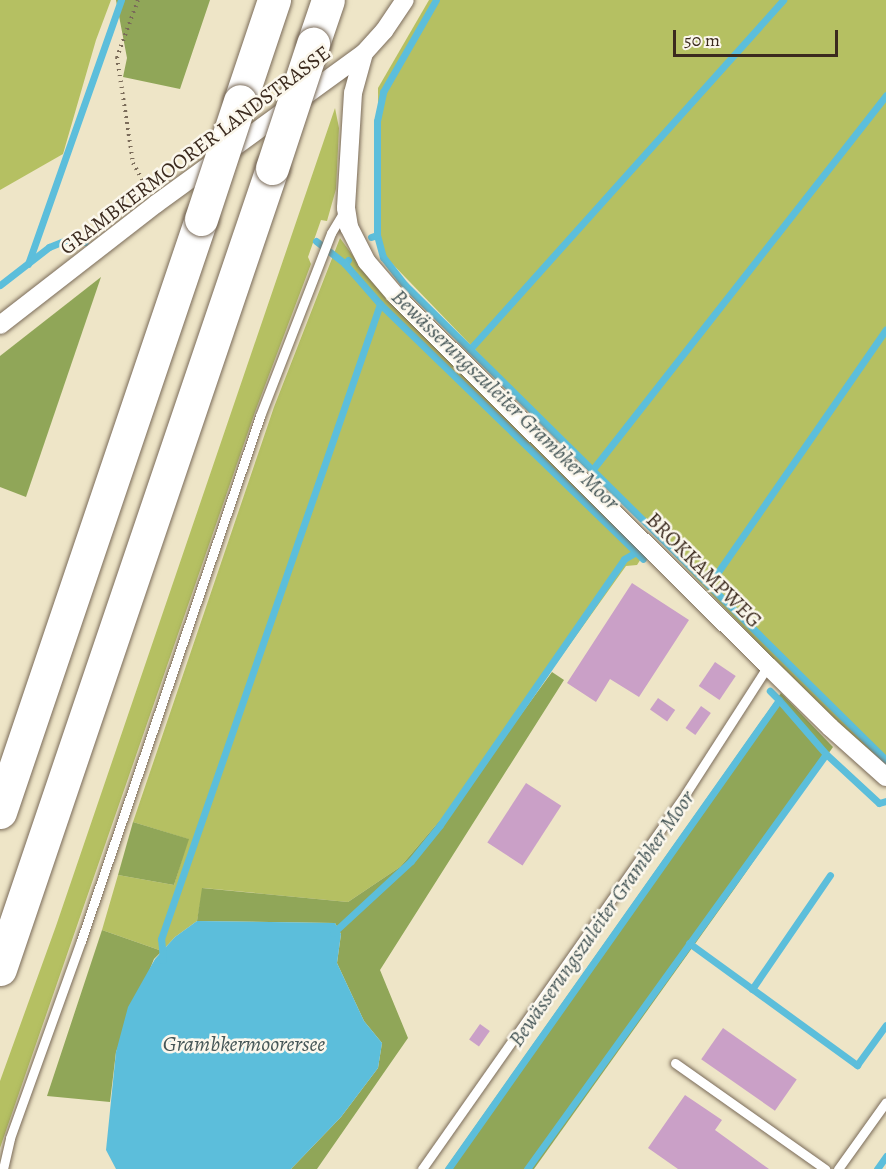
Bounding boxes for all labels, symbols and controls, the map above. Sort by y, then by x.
scale bar [676,18,841,56]
text: 50 m [684,28,720,52]
street label: GRAMBKERMOORER LANDSTRASSE [55,40,335,260]
water label: Bewässerungszuleiter Grambker Moor [386,284,624,516]
street label: BROKKAMPWEG [641,507,767,633]
water label: Bewässerungszuleiter Grambker Moor [503,786,701,1052]
water label: Grambkermoorersee [163,1032,325,1058]

